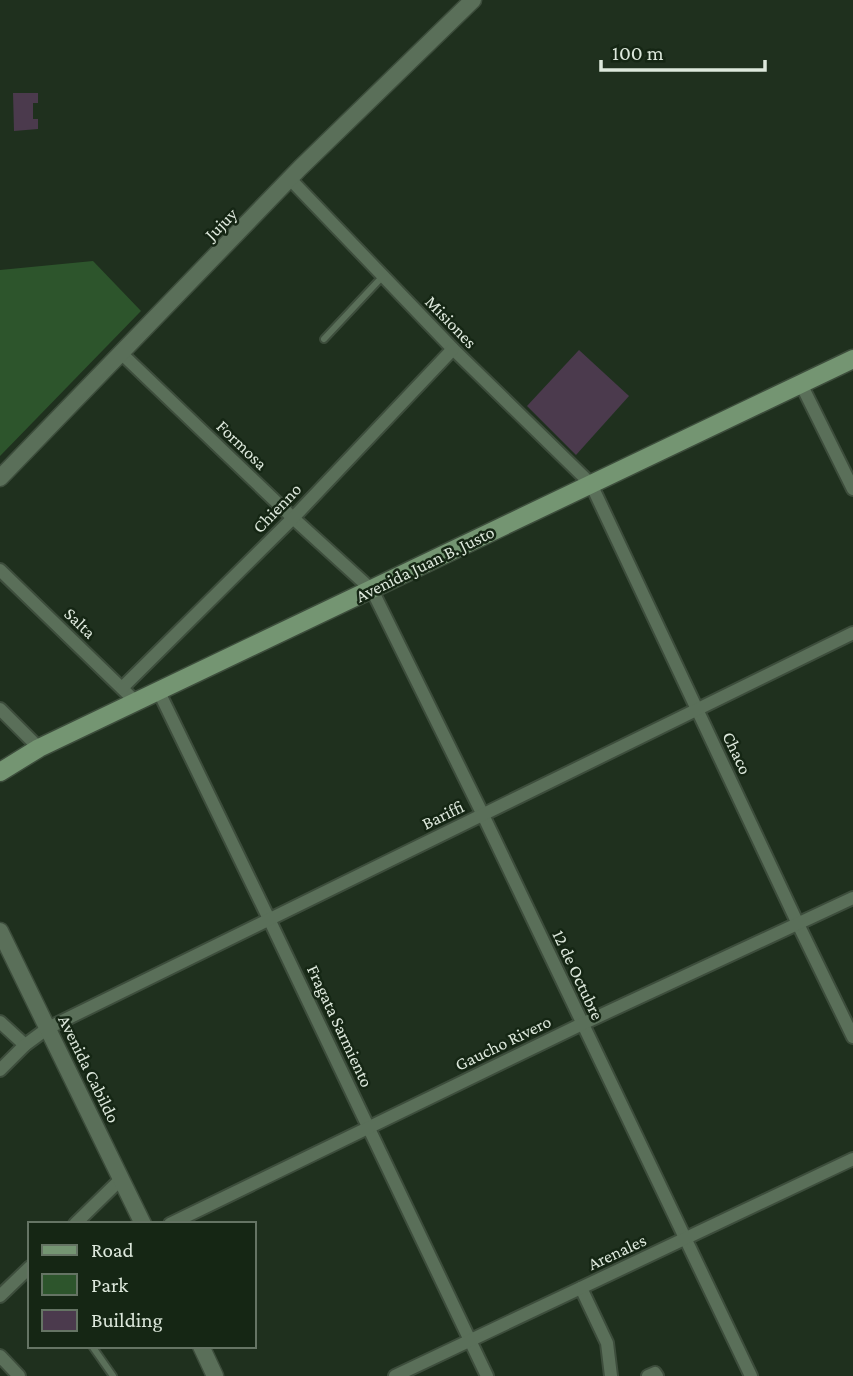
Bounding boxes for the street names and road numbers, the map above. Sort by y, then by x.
street label: Jujuy [199,203,242,246]
street label: Misiones [421,292,481,352]
street label: Formosa [213,416,271,474]
street label: Chienno [249,479,305,537]
street label: Avenida Juan B. Justo [352,522,498,606]
street label: Salta [60,603,100,643]
street label: Chaco [718,728,756,778]
street label: Bariffi [419,796,468,834]
street label: 12 de Octubre [548,927,608,1023]
street label: Fragata Sarmiento [303,962,377,1090]
street label: Gaucho Rivero [452,1011,554,1075]
street label: Avenida Cabildo [54,1012,124,1126]
street label: Arenales [585,1230,649,1274]

